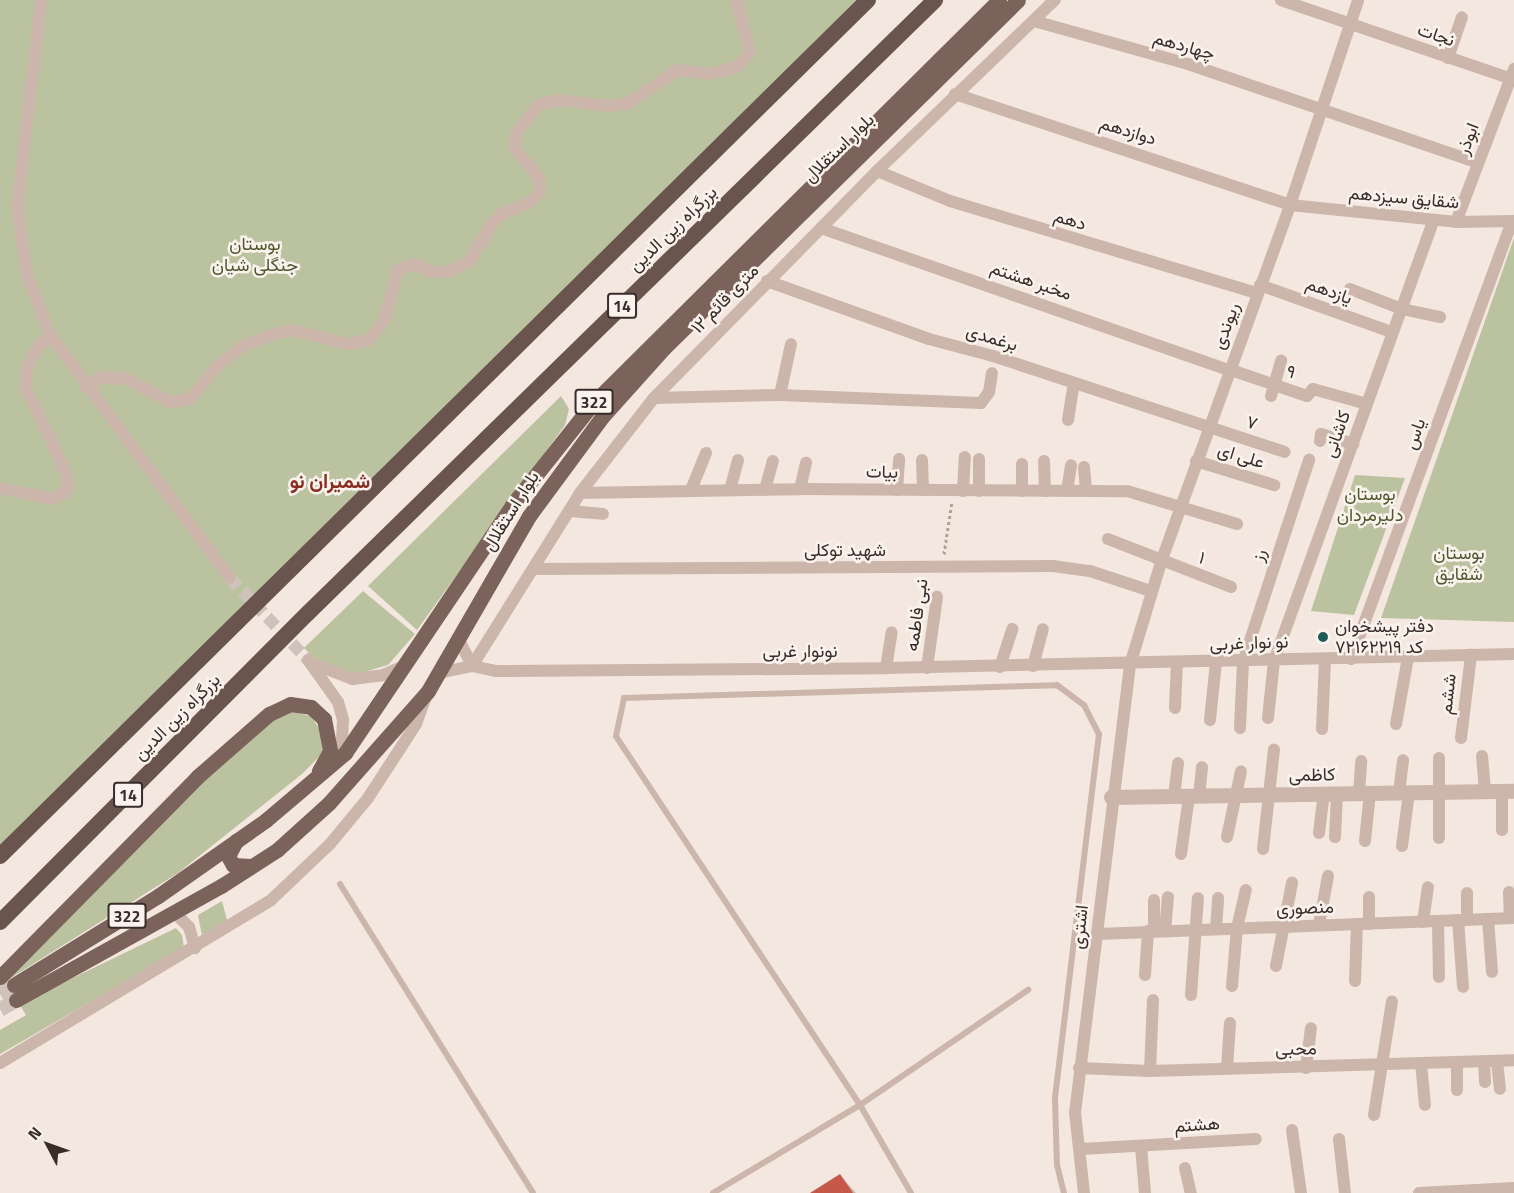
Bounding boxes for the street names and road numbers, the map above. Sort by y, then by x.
street label: نجات [1415,19,1457,51]
street label: چهاردهم [1151,27,1217,65]
street label: بلوار استقلال [799,109,879,187]
street label: دوازدهم [1097,112,1159,150]
street label: ابوذر [1452,120,1484,158]
street label: بزرگراه زین الدین [624,182,722,276]
street label: شقایق سیزدهم [1348,182,1460,214]
street label: دهم [1051,205,1089,235]
street label: مخبر هشتم [987,257,1075,305]
street label: ۱۲ متری قائم [687,260,763,338]
street label: یازدهم [1303,273,1355,309]
road number: 14 [607,293,637,319]
street label: ریوندی [1208,300,1244,352]
street label: برغمدی [964,320,1020,356]
street label: ۹ [1284,360,1298,384]
road number: 322 [574,389,614,415]
street label: کاشانی [1319,408,1355,460]
street label: ۷ [1244,411,1260,435]
street label: یاس [1399,415,1431,453]
street label: علی ای [1215,439,1267,473]
street label: بیات [866,461,898,483]
street label: بلوار استقلال [478,467,544,555]
street label: شهید توکلی [804,539,886,561]
street label: رز [1247,546,1271,564]
street label: ۱ [1196,547,1208,569]
street label: نبی فاطمه [901,577,933,653]
street label: نو نوار غربی [1209,631,1289,655]
street label: نونوار غربی [762,640,838,662]
street label: بزرگراه زین الدین [129,669,225,765]
street label: ششم [1435,672,1461,716]
street label: کاظمی [1288,764,1336,786]
road number: 14 [113,782,143,808]
street label: منصوری [1276,896,1334,920]
road number: 322 [108,903,146,929]
street label: اشتری [1067,904,1093,950]
street label: محبی [1275,1038,1317,1060]
street label: هشتم [1174,1113,1220,1137]

